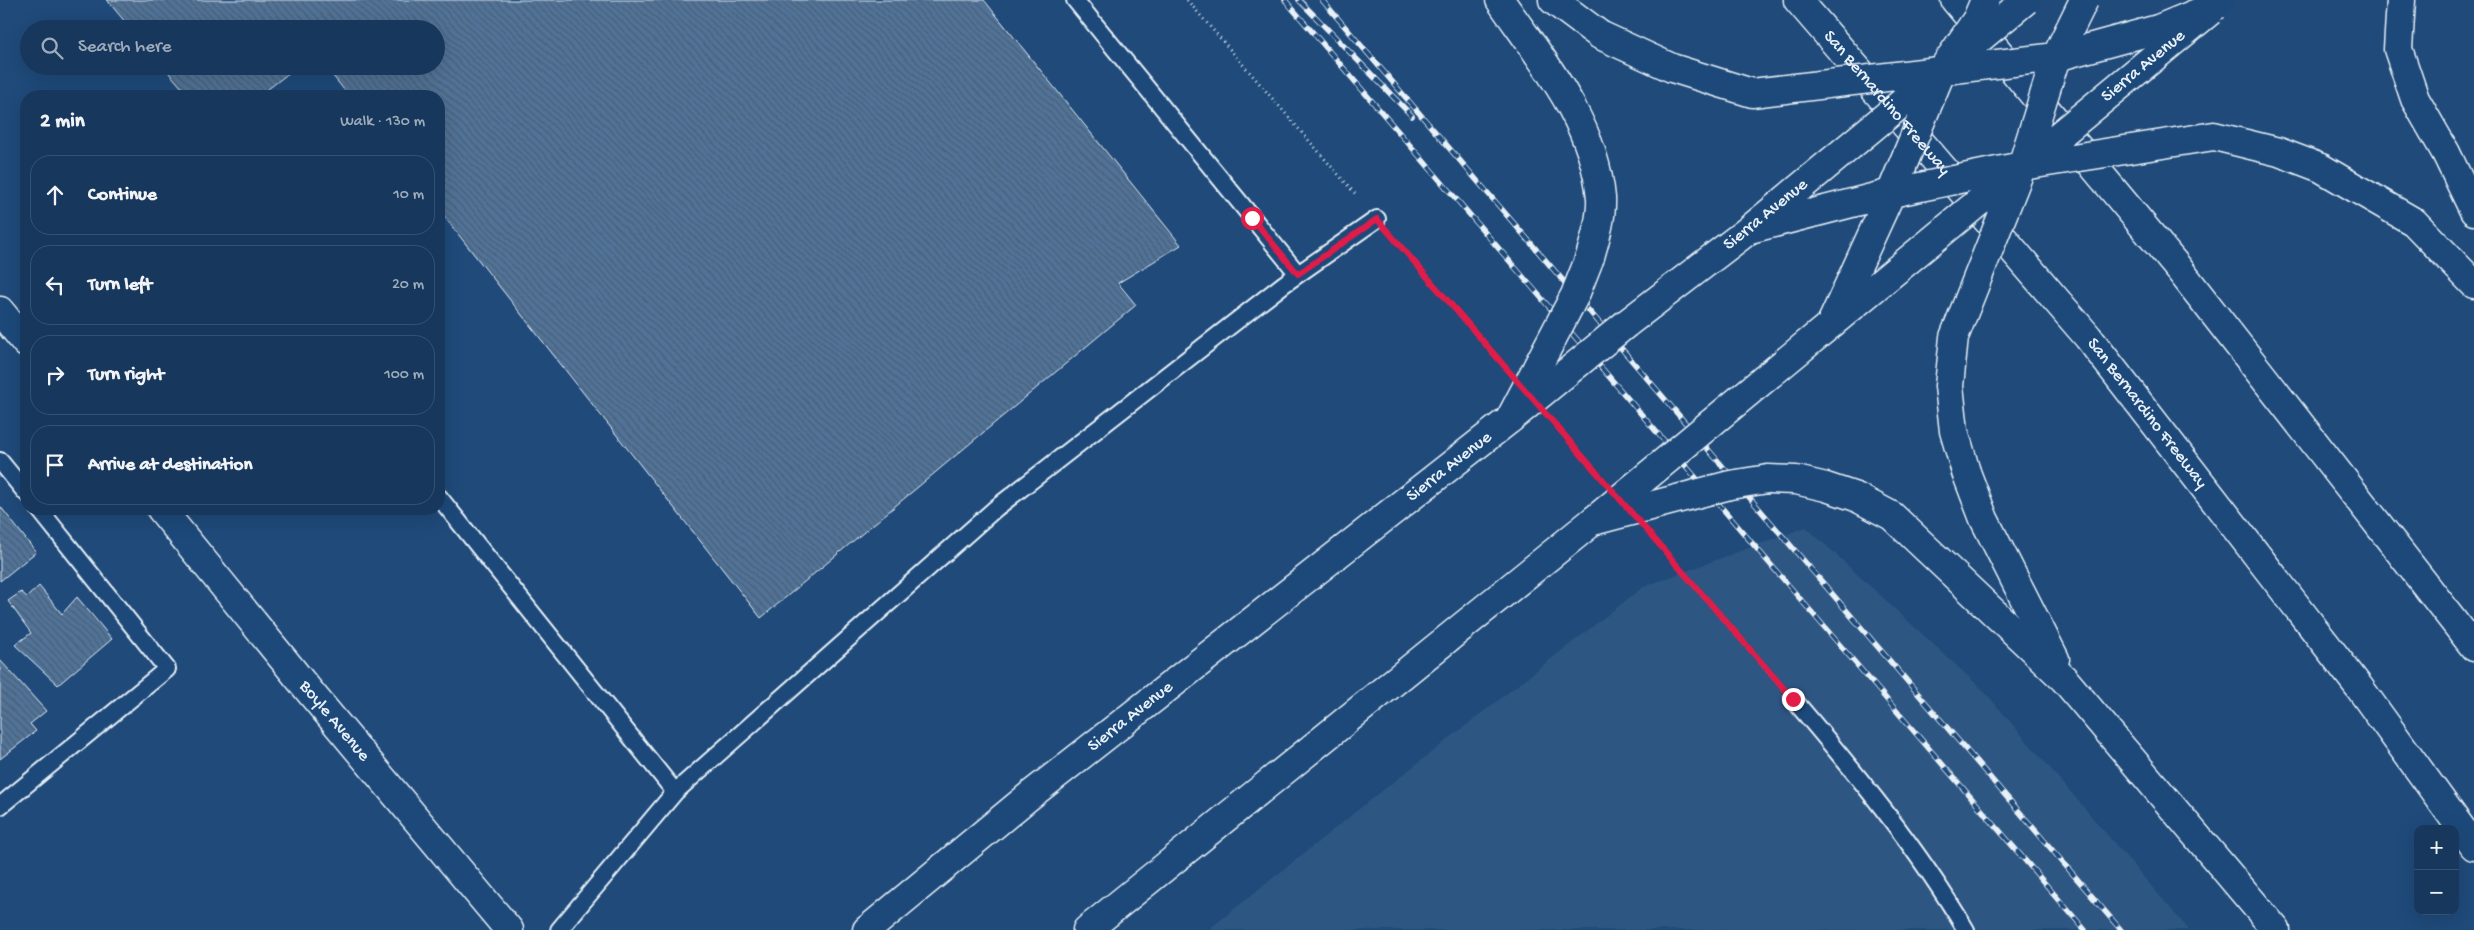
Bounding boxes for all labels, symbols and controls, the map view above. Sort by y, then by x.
search box [20,20,445,75]
street label: Sierra Avenue [2097,25,2190,107]
street label: San Bernardino Freeway [1819,26,1955,180]
icon: search [38,34,66,62]
text: Search here [78,36,172,59]
text: 2 min [40,110,85,135]
text: Walk · 130 m [340,113,425,132]
street label: Sierra Avenue [1719,174,1813,255]
icon: ahead [41,181,69,209]
text: Continue [88,184,157,207]
text: 10 m [393,186,424,205]
route start [1241,207,1264,230]
icon: left [41,271,69,299]
text: Turn left [88,274,152,297]
text: 20 m [392,276,424,295]
street label: San Bernardino Freeway [2082,334,2212,493]
icon: right [41,361,69,389]
text: Turn right [88,364,164,387]
text: 100 m [384,366,424,385]
street label: Sierra Avenue [1402,426,1497,507]
icon: arrive [41,451,69,479]
text: Arrive at destination [88,454,252,477]
street label: Boyle Avenue [294,676,375,766]
street label: Sierra Avenue [1084,676,1178,757]
route end [1782,688,1805,711]
map controls [2414,825,2459,915]
button: + [2414,825,2459,870]
button: − [2414,870,2459,915]

